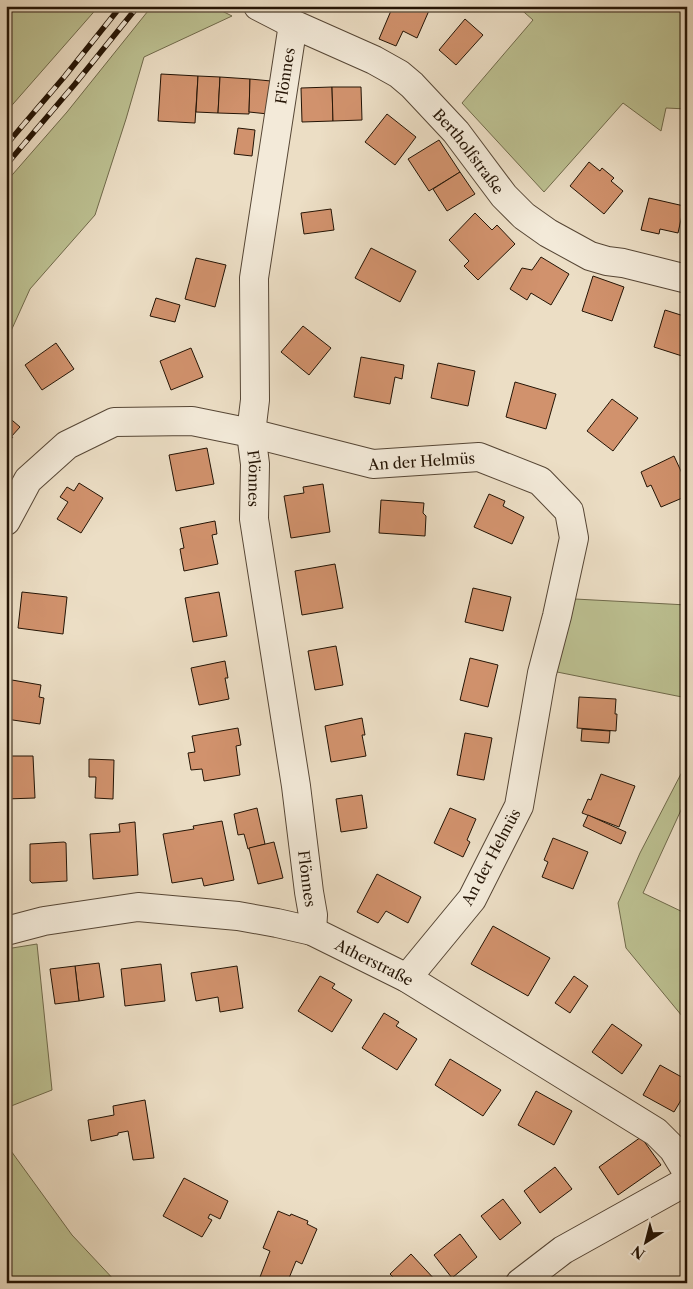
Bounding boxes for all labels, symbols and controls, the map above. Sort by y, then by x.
street label: Flönnes [271,46,299,106]
street label: Bertholfstraße [429,104,508,198]
street label: An der Helmüs [367,448,476,474]
street label: Flönnes [244,449,265,507]
street label: An der Helmüs [457,805,524,910]
street label: Flönnes [294,849,321,908]
street label: Atherstraße [331,934,417,989]
north arrow [620,1216,670,1266]
text: N [628,1242,649,1263]

